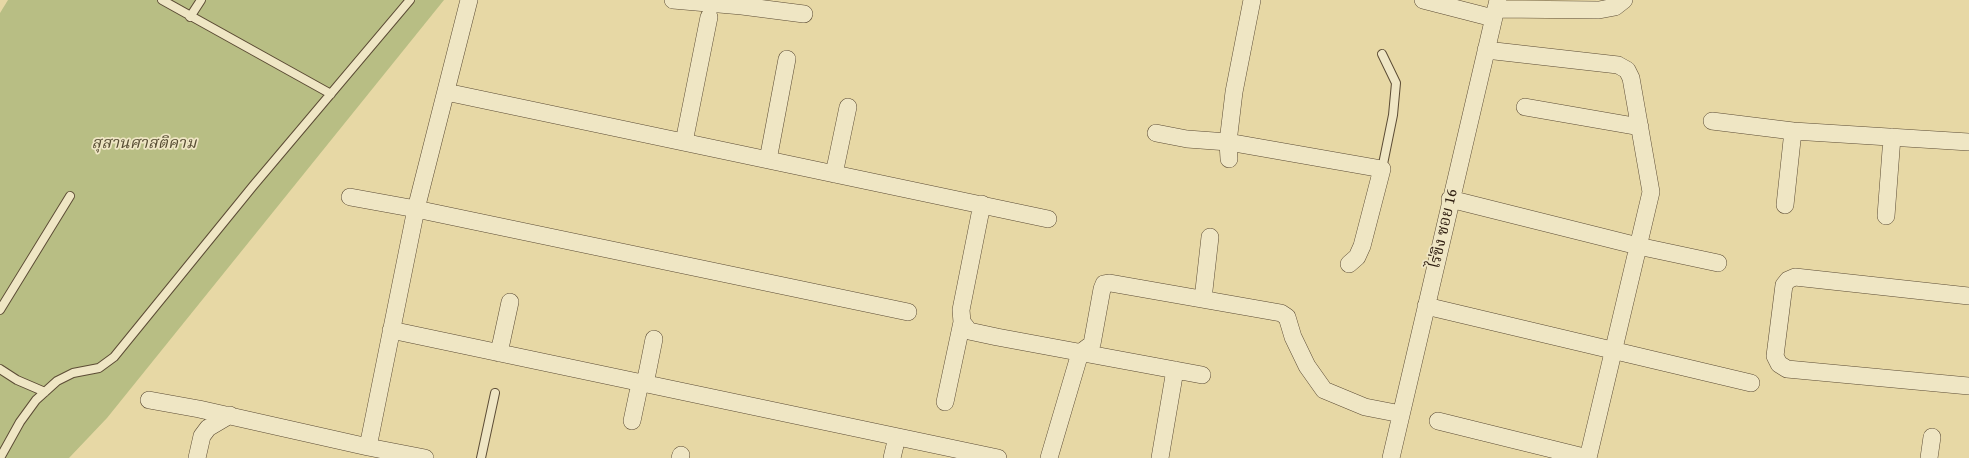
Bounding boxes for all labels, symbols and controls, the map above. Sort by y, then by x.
park label: สุสานศาสติคาม [92,134,196,154]
street label: ไร่ขิง ซอย 16 [1425,187,1463,271]

